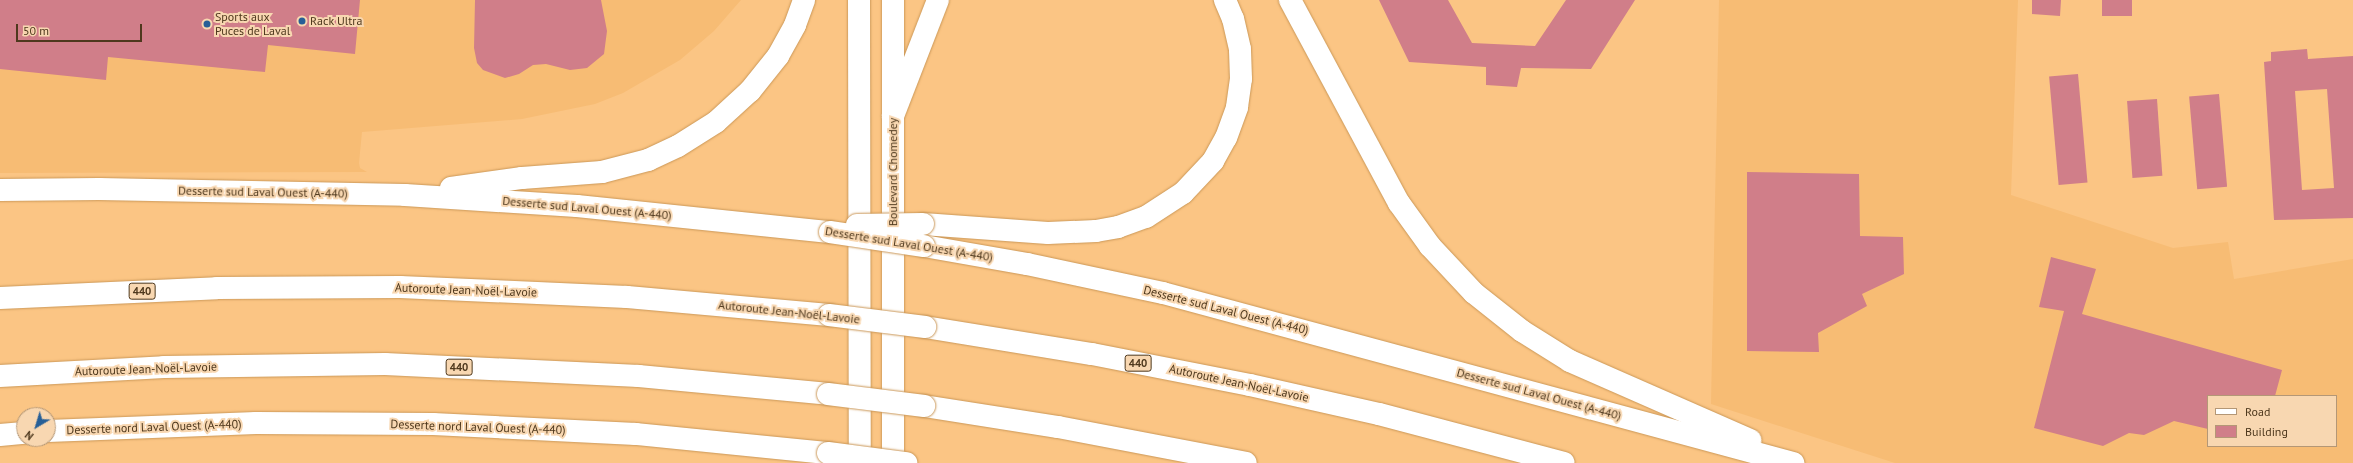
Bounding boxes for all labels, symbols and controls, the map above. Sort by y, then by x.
place label: Sports aux Puces de Laval [215,10,290,38]
place label: Rack Ultra [310,14,363,28]
scale bar [18,16,144,42]
marker: Rack Ultra [297,16,307,26]
marker: Sports aux Puces de Laval [202,19,212,29]
text: 50 m [23,23,49,38]
street label: Boulevard Chomedey [886,118,900,226]
street label: Desserte sud Laval Ouest (A-440) [178,183,348,201]
street label: Desserte sud Laval Ouest (A-440) [502,193,672,223]
street label: Desserte sud Laval Ouest (A-440) [824,224,994,264]
street label: Autoroute Jean-Noël-Lavoie [395,280,537,300]
road number: 440 [128,282,156,300]
street label: Desserte sud Laval Ouest (A-440) [1142,282,1310,338]
street label: Autoroute Jean-Noël-Lavoie [718,297,860,327]
road number: 440 [1124,354,1152,372]
road number: 440 [445,358,473,376]
street label: Autoroute Jean-Noël-Lavoie [75,359,217,379]
street label: Autoroute Jean-Noël-Lavoie [1168,361,1310,405]
street label: Desserte sud Laval Ouest (A-440) [1455,365,1623,423]
legend [2207,395,2337,447]
text: Road [2245,404,2270,419]
north arrow [16,407,56,447]
street label: Desserte nord Laval Ouest (A-440) [66,417,242,437]
street label: Desserte nord Laval Ouest (A-440) [390,417,566,437]
text: Building [2245,424,2288,439]
text: N [22,428,36,443]

